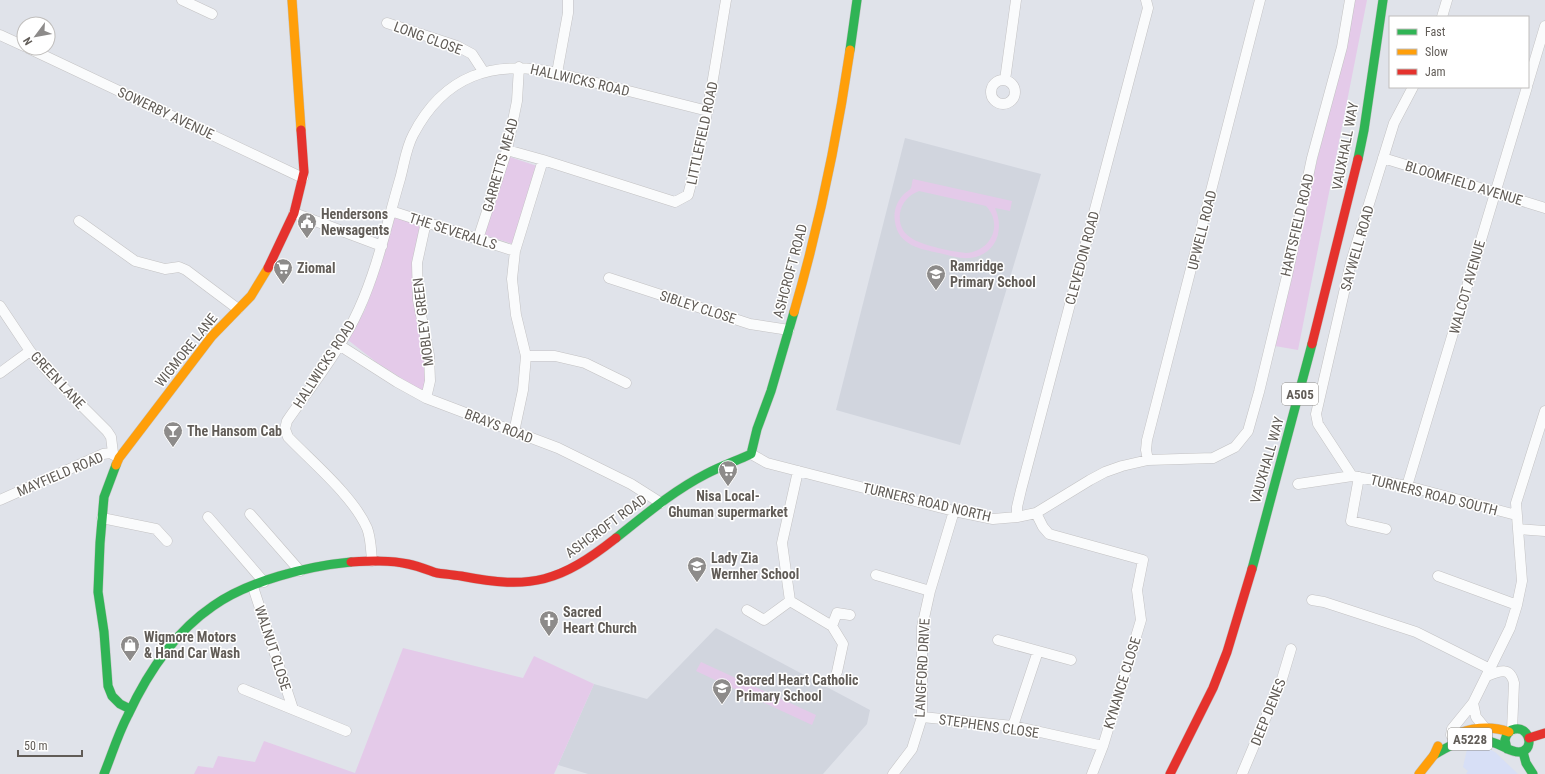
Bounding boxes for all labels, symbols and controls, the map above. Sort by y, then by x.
north arrow [16,16,56,56]
legend [1389,16,1529,88]
street label: LONG CLOSE [392,18,464,58]
text: Fast [1425,25,1446,39]
text: N [21,35,35,47]
text: Slow [1425,45,1448,59]
street label: HALLWICKS ROAD [529,61,631,99]
text: Jam [1425,65,1446,79]
street label: LITTLEFIELD ROAD [683,80,721,186]
street label: SOWERBY AVENUE [115,84,217,142]
street label: VAUXHALL WAY [1329,100,1362,191]
street label: GARRETTS MEAD [479,116,521,214]
street label: BLOOMFIELD AVENUE [1403,157,1525,209]
street label: HARTSFIELD ROAD [1277,172,1317,278]
street label: UPWELL ROAD [1184,189,1220,271]
street label: SAYWELL ROAD [1337,203,1377,293]
place label: Hendersons Newsagents [321,206,389,238]
street label: THE SEVERALLS [407,209,499,253]
street label: CLEVEDON ROAD [1062,209,1102,307]
public building icon: Hendersons Newsagents [296,211,318,239]
street label: ASHCROFT ROAD [770,222,810,320]
street label: WALCOT AVENUE [1446,238,1488,336]
supermarket icon: Ziomal [272,257,294,285]
place label: Ramridge Primary School [950,258,1036,290]
place label: Ziomal [297,260,335,276]
school or university icon: Ramridge Primary School [925,263,947,291]
street label: MOBLEY GREEN [410,277,436,367]
street label: SIBLEY CLOSE [658,287,738,327]
street label: WIGMORE LANE [152,310,220,390]
street label: HALLWICKS ROAD [290,317,358,411]
street label: GREEN LANE [28,348,88,412]
road number: A505 [1282,383,1318,405]
street label: BRAYS ROAD [463,406,535,446]
street label: VAUXHALL WAY [1247,414,1287,505]
bar icon: The Hansom Cab [162,420,184,448]
place label: The Hansom Cab [187,423,282,439]
street label: MAYFIELD ROAD [14,449,106,499]
supermarket icon: Nisa Local- Ghuman supermarket [717,459,739,487]
street label: TURNERS ROAD SOUTH [1369,471,1499,519]
street label: TURNERS ROAD NORTH [861,479,993,525]
place label: Nisa Local- Ghuman supermarket [668,488,788,520]
street label: ASHCROFT ROAD [562,491,650,561]
place label: Lady Zia Wernher School [711,550,799,582]
school or university icon: Lady Zia Wernher School [686,555,708,583]
street label: WALNUT CLOSE [252,603,294,693]
place label: Sacred Heart Church [563,604,637,636]
church icon: Sacred Heart Church [538,609,560,637]
street label: LANGFORD DRIVE [911,618,933,718]
place label: Wigmore Motors & Hand Car Wash [144,629,240,661]
shop icon: Wigmore Motors & Hand Car Wash [119,634,141,662]
street label: KYNANCE CLOSE [1100,635,1144,731]
place label: Sacred Heart Catholic Primary School [736,672,859,704]
street label: DEEP DENES [1247,676,1289,748]
school or university icon: Sacred Heart Catholic Primary School [711,677,733,705]
street label: STEPHENS CLOSE [938,711,1040,741]
road number: A5228 [1448,728,1492,750]
scale bar [18,732,82,758]
text: 50 m [24,739,48,753]

